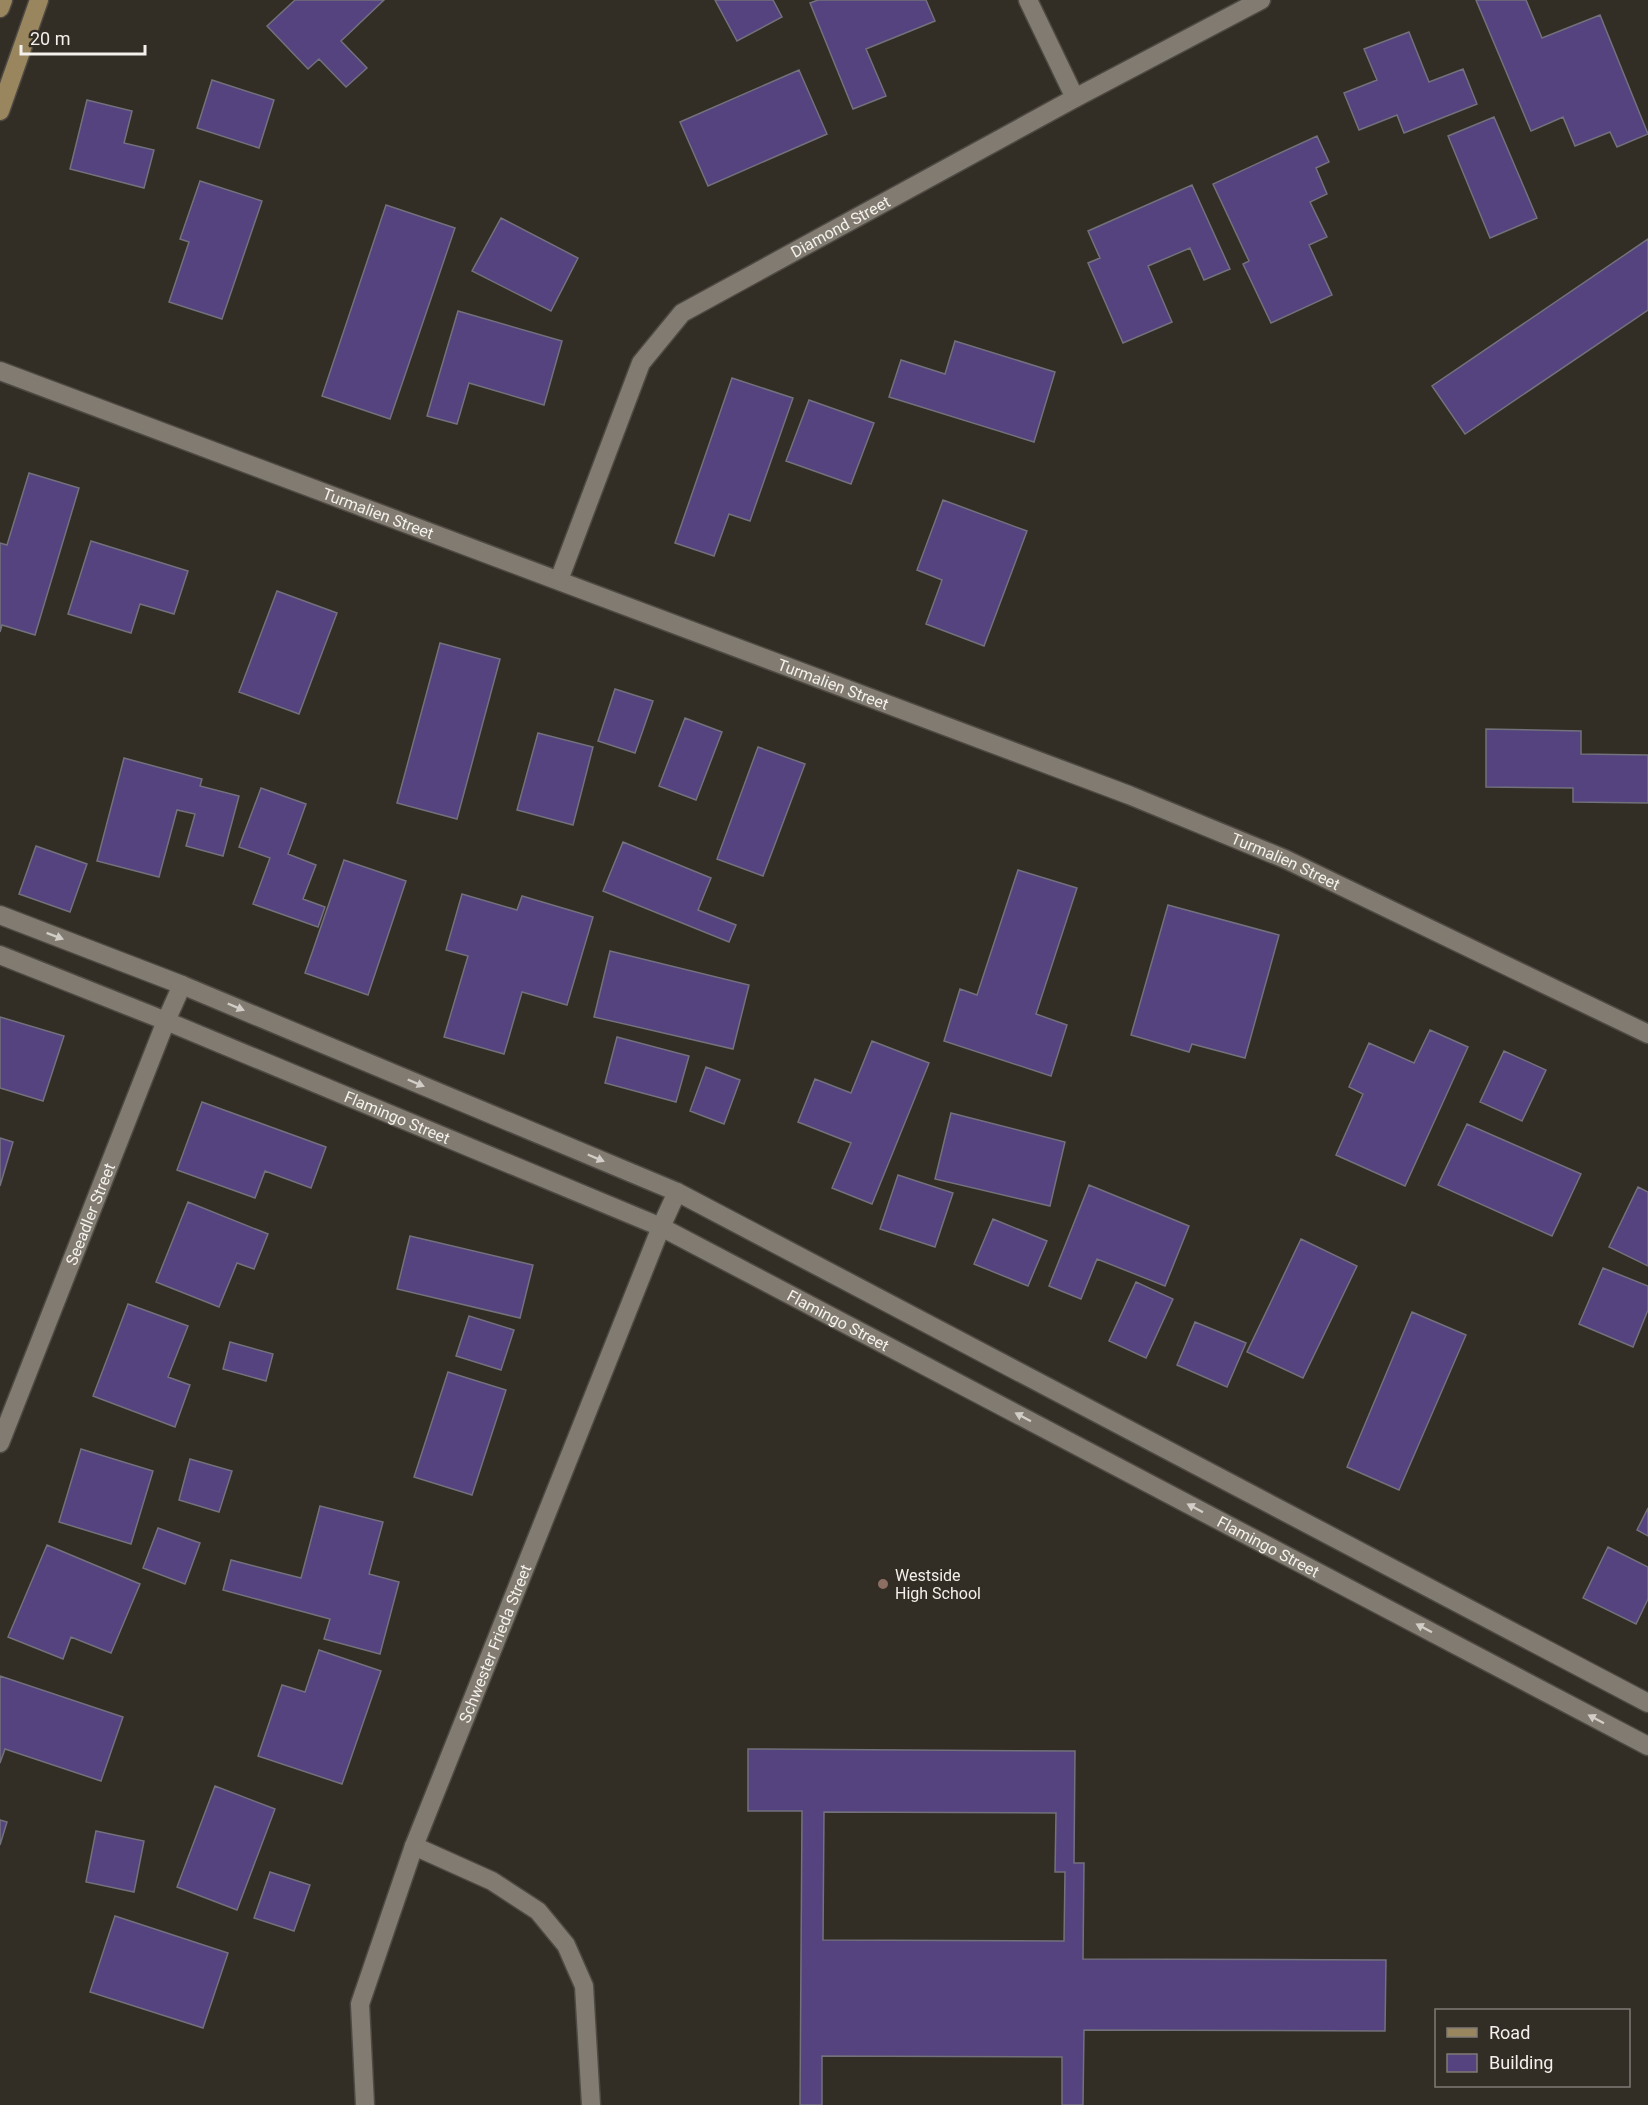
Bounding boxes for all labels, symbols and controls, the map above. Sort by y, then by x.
scale bar [21,18,146,56]
text: 20 m [30,28,70,49]
street label: Diamond Street [787,192,893,261]
street label: Turmalien Street [320,484,436,543]
street label: Turmalien Street [775,654,891,713]
street label: Turmalien Street [1229,829,1343,894]
one-way arrow [46,931,64,941]
one-way arrow [227,1003,245,1012]
one-way arrow [407,1079,425,1088]
street label: Flamingo Street [342,1087,453,1148]
one-way arrow [587,1154,605,1163]
street label: Seeadler Street [61,1160,119,1268]
street label: Flamingo Street [784,1286,892,1355]
one-way arrow [1014,1412,1031,1422]
one-way arrow [1187,1503,1204,1513]
street label: Flamingo Street [1214,1512,1323,1581]
street label: Schwester Frieda Street [455,1562,535,1726]
place label: Westside High School [895,1566,981,1603]
marker: Westside High School [876,1577,890,1591]
one-way arrow [1415,1623,1432,1633]
one-way arrow [1588,1714,1605,1724]
legend [1435,2009,1630,2087]
text: Road [1489,2022,1530,2043]
text: Building [1489,2052,1553,2073]

